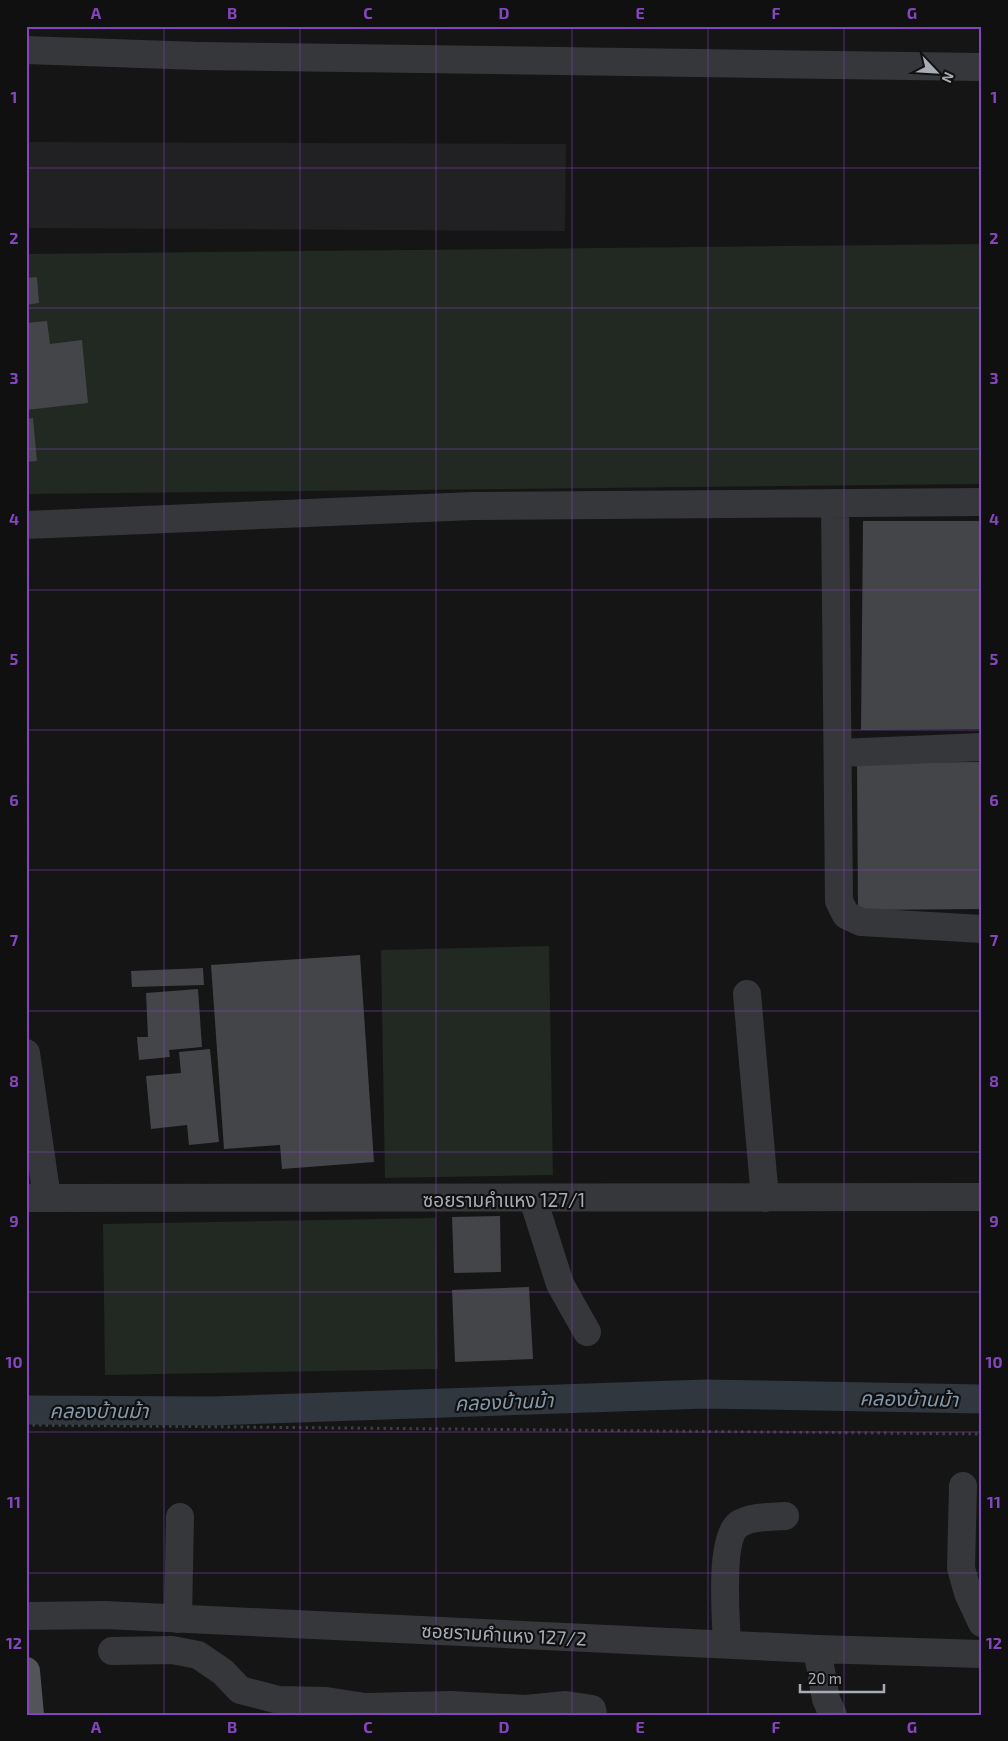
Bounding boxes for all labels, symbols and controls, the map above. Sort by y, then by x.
text: A [91,3,102,22]
text: B [227,3,237,22]
text: C [363,3,373,22]
text: D [499,3,510,22]
text: E [635,3,645,22]
text: F [772,3,781,22]
text: G [907,3,917,22]
north arrow [910,48,960,98]
text: N [938,70,958,86]
text: 1 [11,87,17,106]
text: 1 [991,87,997,106]
text: 2 [9,228,19,247]
text: 2 [989,228,999,247]
text: 3 [9,368,19,387]
text: 3 [989,368,999,387]
text: 4 [9,509,19,528]
text: 4 [989,509,999,528]
text: 5 [10,649,19,668]
text: 5 [990,649,999,668]
text: 6 [9,790,19,809]
text: 6 [989,790,999,809]
text: 7 [10,930,19,949]
text: 7 [990,930,999,949]
text: 8 [9,1071,19,1090]
text: 8 [989,1071,999,1090]
street label: ซอยรามคำแหง 127/1 [423,1188,585,1211]
text: 9 [9,1211,19,1230]
text: 9 [989,1211,999,1230]
text: 10 [5,1352,23,1371]
text: 10 [985,1352,1003,1371]
water label: คลองบ้านม้า [859,1385,959,1411]
water label: คลองบ้านม้า [454,1387,555,1415]
water label: คลองบ้านม้า [50,1398,149,1422]
text: 11 [7,1492,21,1511]
text: 11 [987,1492,1001,1511]
street label: ซอยรามคำแหง 127/2 [421,1618,587,1650]
text: 12 [6,1633,22,1652]
text: 12 [986,1633,1002,1652]
scale bar [800,1661,884,1693]
text: 20 m [808,1669,842,1687]
text: A [91,1717,102,1736]
text: B [227,1717,237,1736]
text: C [363,1717,373,1736]
text: D [499,1717,510,1736]
text: E [635,1717,645,1736]
text: F [772,1717,781,1736]
text: G [907,1717,917,1736]

